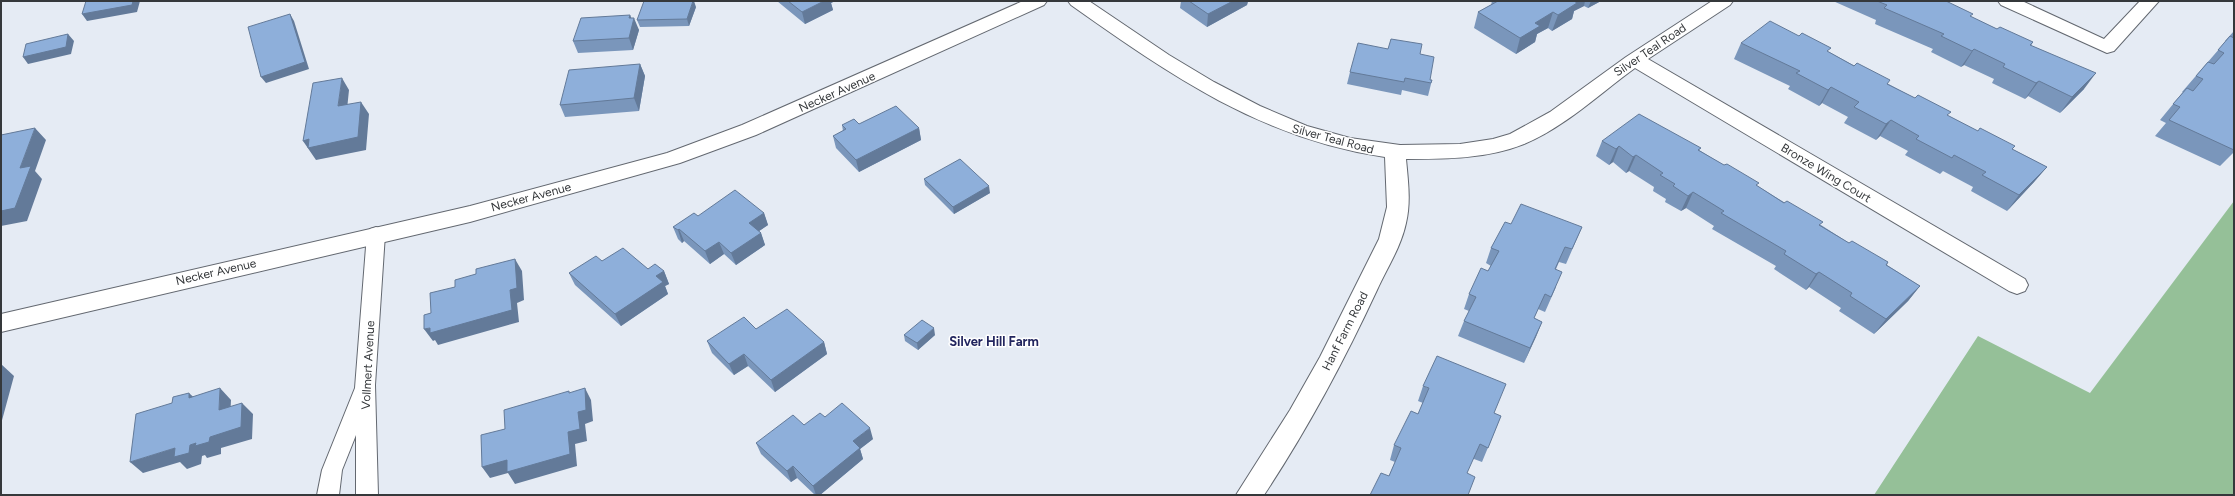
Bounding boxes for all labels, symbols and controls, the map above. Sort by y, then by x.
street label: Silver Teal Road [1611,21,1689,79]
street label: Necker Avenue [797,69,878,115]
street label: Silver Teal Road [1290,121,1376,157]
street label: Bronze Wing Court [1779,141,1874,206]
street label: Necker Avenue [489,179,573,214]
street label: Necker Avenue [174,256,258,288]
street label: Hanf Farm Road [1319,289,1371,373]
street label: Vollmert Avenue [359,320,377,410]
district label: Silver Hill Farm [949,334,1039,349]

